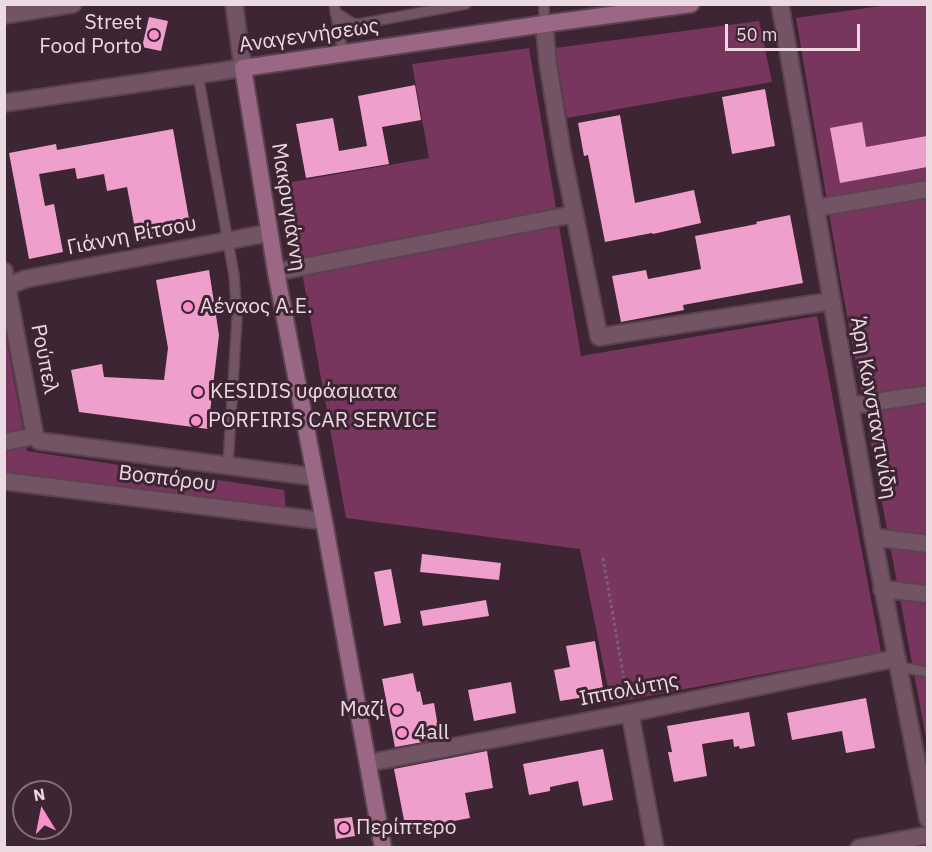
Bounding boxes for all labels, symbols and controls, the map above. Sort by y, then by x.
place label: Street Food Porto [39,10,142,60]
scale bar [728,12,863,50]
street label: Αναγεννήσεως [237,14,381,58]
text: 50 m [736,23,778,46]
marker: Street Food Porto [147,28,161,42]
street label: Μακρυγιάννη [265,141,311,273]
street label: Γιάννη Ρίτσου [65,211,199,261]
place label: Αέναος Α.Ε. [200,294,313,320]
marker: Αέναος Α.Ε. [181,300,195,314]
street label: Άρη Κωνσταντινίδη [845,315,901,501]
street label: Ρούπελ [25,322,63,396]
place label: KESIDIS υφάσματα [210,379,397,405]
marker: KESIDIS υφάσματα [191,385,205,399]
place label: PORFIRIS CAR SERVICE [208,408,437,434]
marker: PORFIRIS CAR SERVICE [189,414,203,428]
street label: Βοσπόρου [117,461,217,497]
street label: Ιππολύτης [577,668,681,712]
place label: Μαζί [340,697,385,723]
marker: Μαζί [390,703,404,717]
place label: 4all [414,720,449,746]
marker: 4all [395,726,409,740]
north arrow [12,780,72,840]
text: N [32,783,47,805]
place label: Περίπτερο [356,815,456,841]
marker: Περίπτερο [337,821,351,835]

